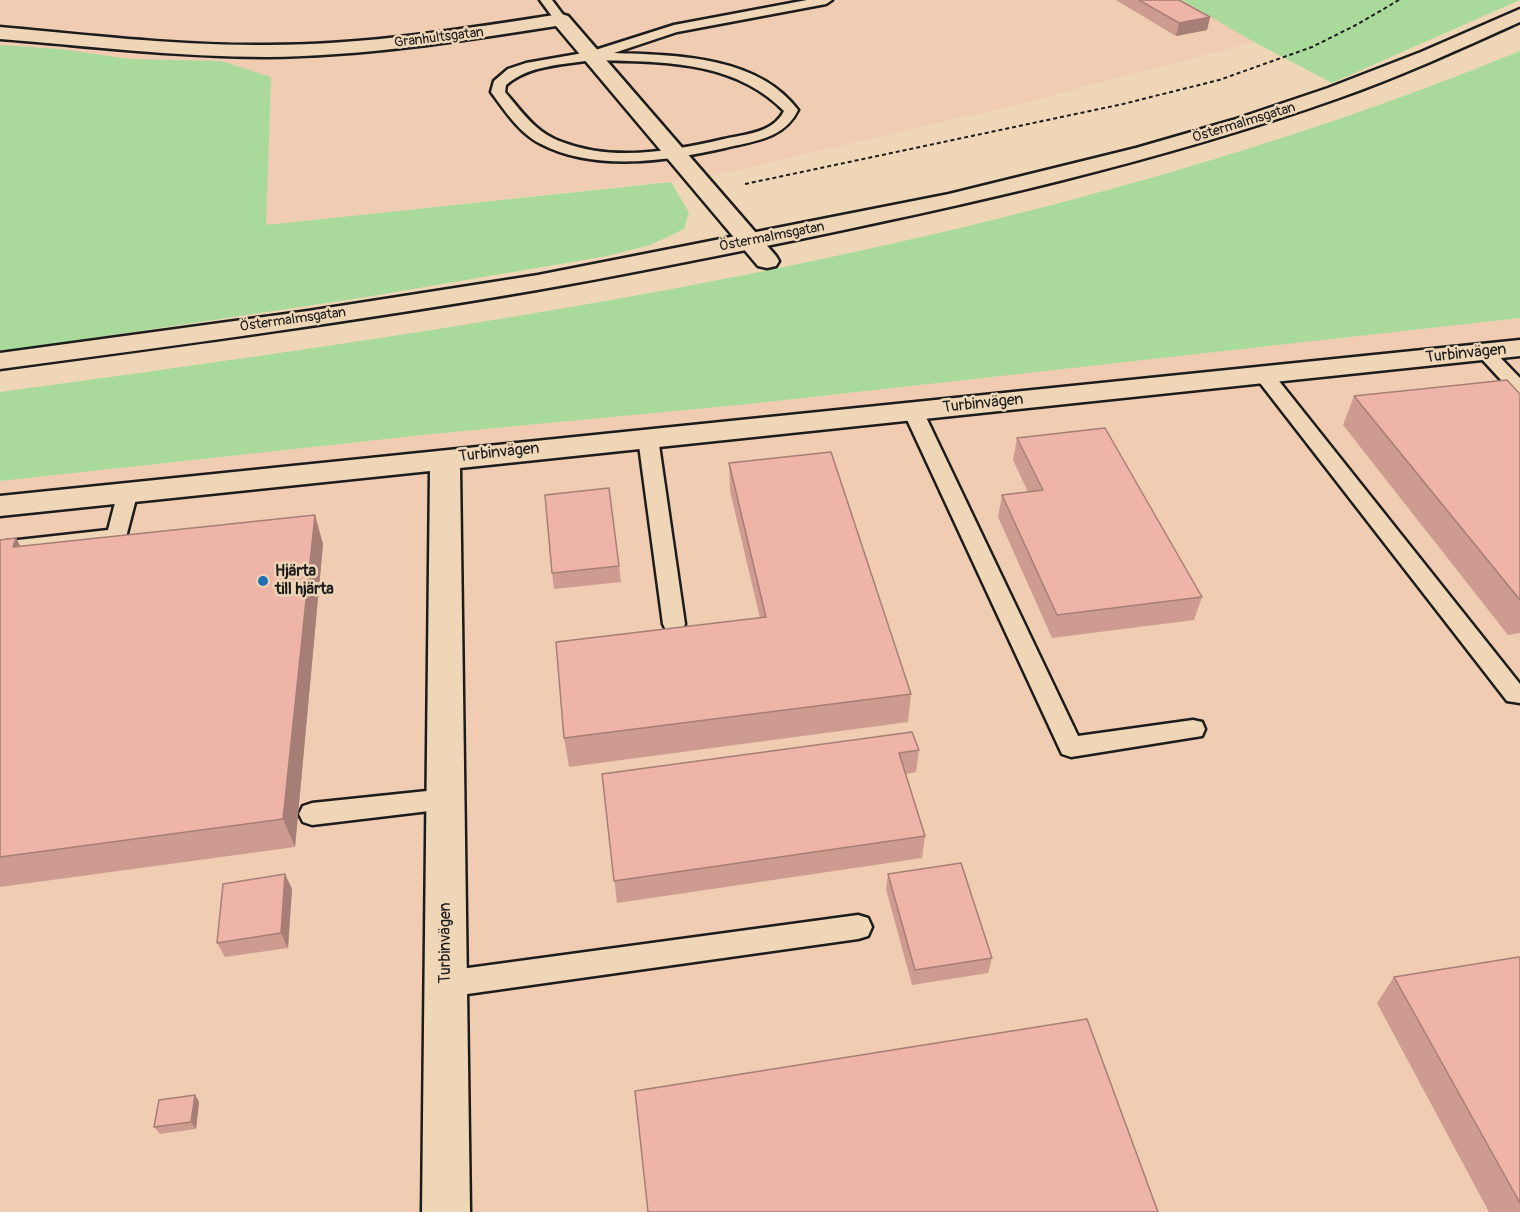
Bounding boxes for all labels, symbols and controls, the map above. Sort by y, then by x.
street label: Granhultsgatan [393,24,485,52]
street label: Östermalmsgatan [1190,99,1298,147]
street label: Östermalmsgatan [718,219,826,255]
street label: Östermalmsgatan [239,304,347,336]
street label: Turbinvägen [1425,340,1507,368]
street label: Turbinvägen [942,390,1024,418]
street label: Turbinvägen [458,439,540,467]
place label: Hjärta till hjärta [275,562,334,600]
marker: Hjärta till hjärta [256,574,270,588]
street label: Turbinvägen [436,902,456,984]

